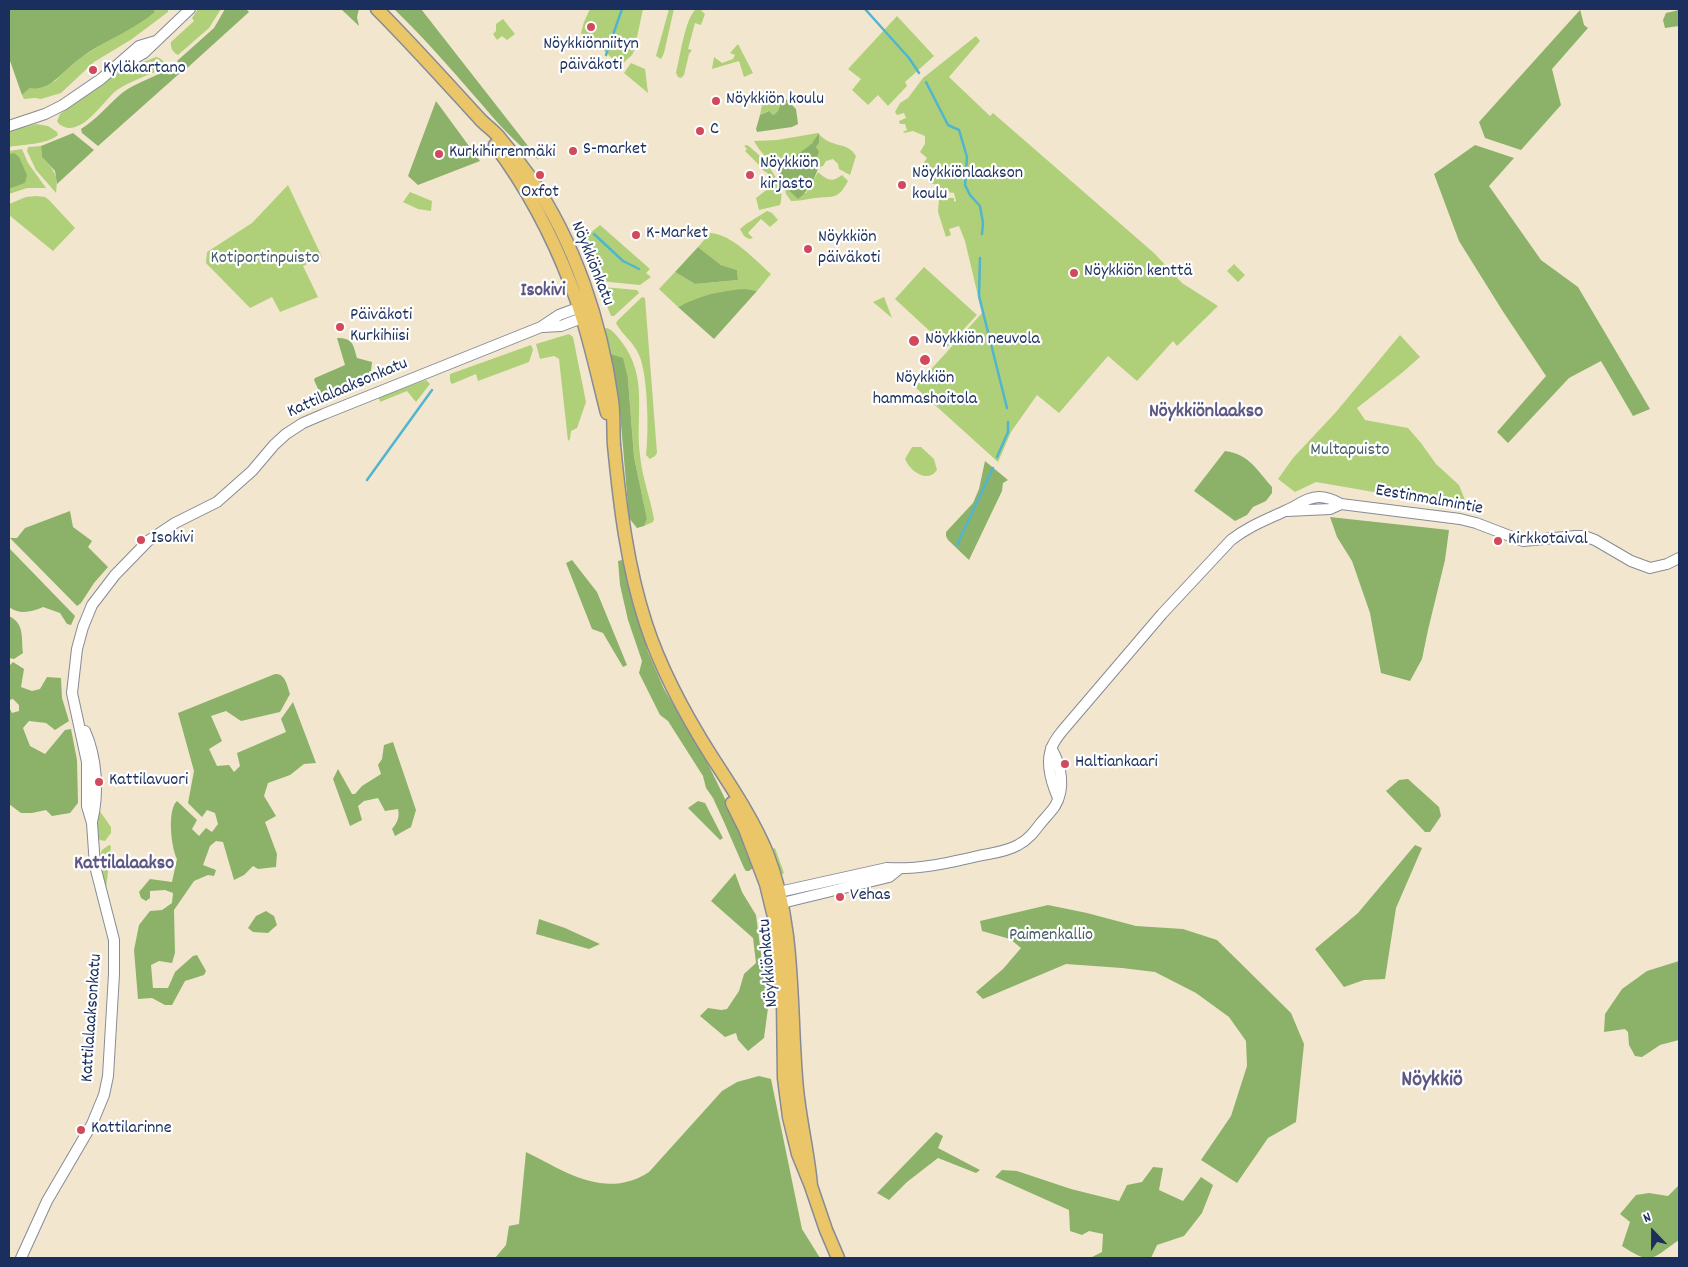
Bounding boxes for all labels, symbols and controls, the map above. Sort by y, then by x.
marker: Nöykkiönniityn päiväkoti [585,21,597,33]
place label: Nöykkiönniityn päiväkoti [543,35,639,78]
place label: Kyläkartano [103,59,186,81]
marker: Kyläkartano [87,64,99,76]
place label: Nöykkiön koulu [726,90,824,112]
marker: Nöykkiön koulu [710,95,722,107]
place label: C [710,120,719,142]
marker: C [694,125,706,137]
place label: S-market [583,140,647,162]
place label: Kurkihirrenmäki [449,143,556,165]
marker: S-market [567,145,579,157]
marker: Kurkihirrenmäki [433,148,445,160]
place label: Nöykkiön kirjasto [760,154,819,196]
place label: Nöykkiönlaakson koulu [912,164,1023,206]
marker: Oxfot [534,169,546,181]
marker: Nöykkiön kirjasto [744,169,756,181]
marker: Nöykkiönlaakson koulu [896,179,908,191]
place label: Oxfot [521,183,559,205]
street label: Nöykkiönkatu [564,219,618,309]
place label: K-Market [646,224,708,246]
place label: Nöykkiön päiväkoti [818,228,880,270]
marker: K-Market [630,229,642,241]
marker: Nöykkiön päiväkoti [802,243,814,255]
park label: Kotiportinpuisto [210,249,320,271]
place label: Nöykkiön kenttä [1084,262,1193,284]
marker: Nöykkiön kenttä [1068,267,1080,279]
district label: Isokivi [520,281,566,303]
place label: Päiväkoti Kurkihiisi [350,306,412,348]
marker: Päiväkoti Kurkihiisi [334,321,346,333]
place label: Nöykkiön neuvola [925,330,1040,352]
marker: Nöykkiön neuvola [907,334,921,348]
marker: Nöykkiön hammashoitola [918,353,932,367]
street label: Kattilalaaksonkatu [285,354,411,424]
place label: Nöykkiön hammashoitola [873,369,977,412]
district label: Nöykkiönlaakso [1149,401,1263,425]
park label: Multapuisto [1310,441,1390,463]
street label: Eestinmalmintie [1374,481,1484,521]
place label: Isokivi [151,529,194,551]
place label: Kirkkotaival [1508,530,1588,552]
marker: Isokivi [135,534,147,546]
marker: Kirkkotaival [1492,535,1504,547]
place label: Haltiankaari [1075,753,1158,775]
marker: Haltiankaari [1059,758,1071,770]
place label: Kattilavuori [109,771,188,793]
marker: Kattilavuori [93,776,105,788]
district label: Kattilalaakso [74,853,174,877]
place label: Vehas [850,886,891,908]
marker: Vehas [834,891,846,903]
street label: Nöykkiönkatu [755,918,785,1008]
park label: Paimenkallio [1009,926,1093,948]
street label: Kattilalaaksonkatu [78,953,108,1083]
district label: Nöykkiö [1401,1069,1463,1095]
place label: Kattilarinne [91,1119,172,1141]
marker: Kattilarinne [75,1124,87,1136]
north arrow [1628,1207,1678,1257]
text: N [1640,1208,1654,1229]

